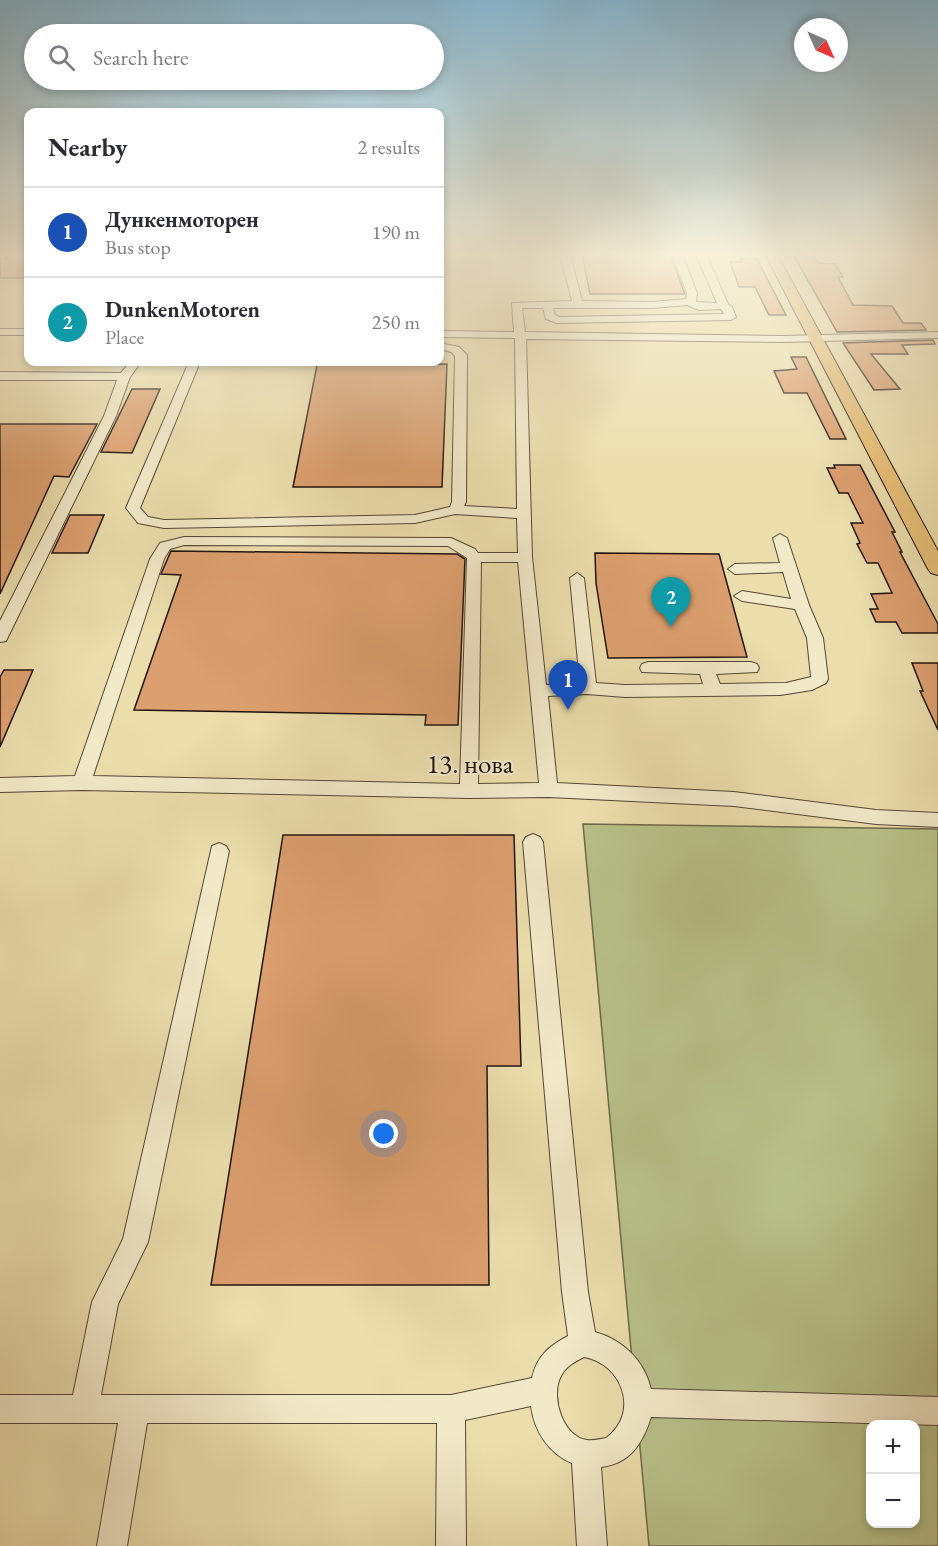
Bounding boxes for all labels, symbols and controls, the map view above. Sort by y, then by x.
north arrow [794,18,848,72]
search box [24,24,444,90]
icon: search [45,41,78,74]
text: Search here [93,43,188,72]
text: Nearby [48,130,128,164]
text: 2 results [357,134,420,160]
text: Дункенмоторен [105,205,259,234]
text: 1 [62,219,73,245]
text: 190 m [372,219,420,245]
text: Bus stop [105,234,171,260]
text: DunkenMotoren [105,295,260,324]
text: 2 [62,309,73,335]
text: 250 m [372,309,420,335]
text: Place [105,324,144,350]
pin: 2 [652,578,690,627]
pin: 1 [548,660,588,710]
street label: 13. нова [426,746,514,781]
your location [369,1119,398,1148]
map controls [866,1420,920,1528]
button: + [866,1420,920,1474]
button: − [866,1474,920,1528]

